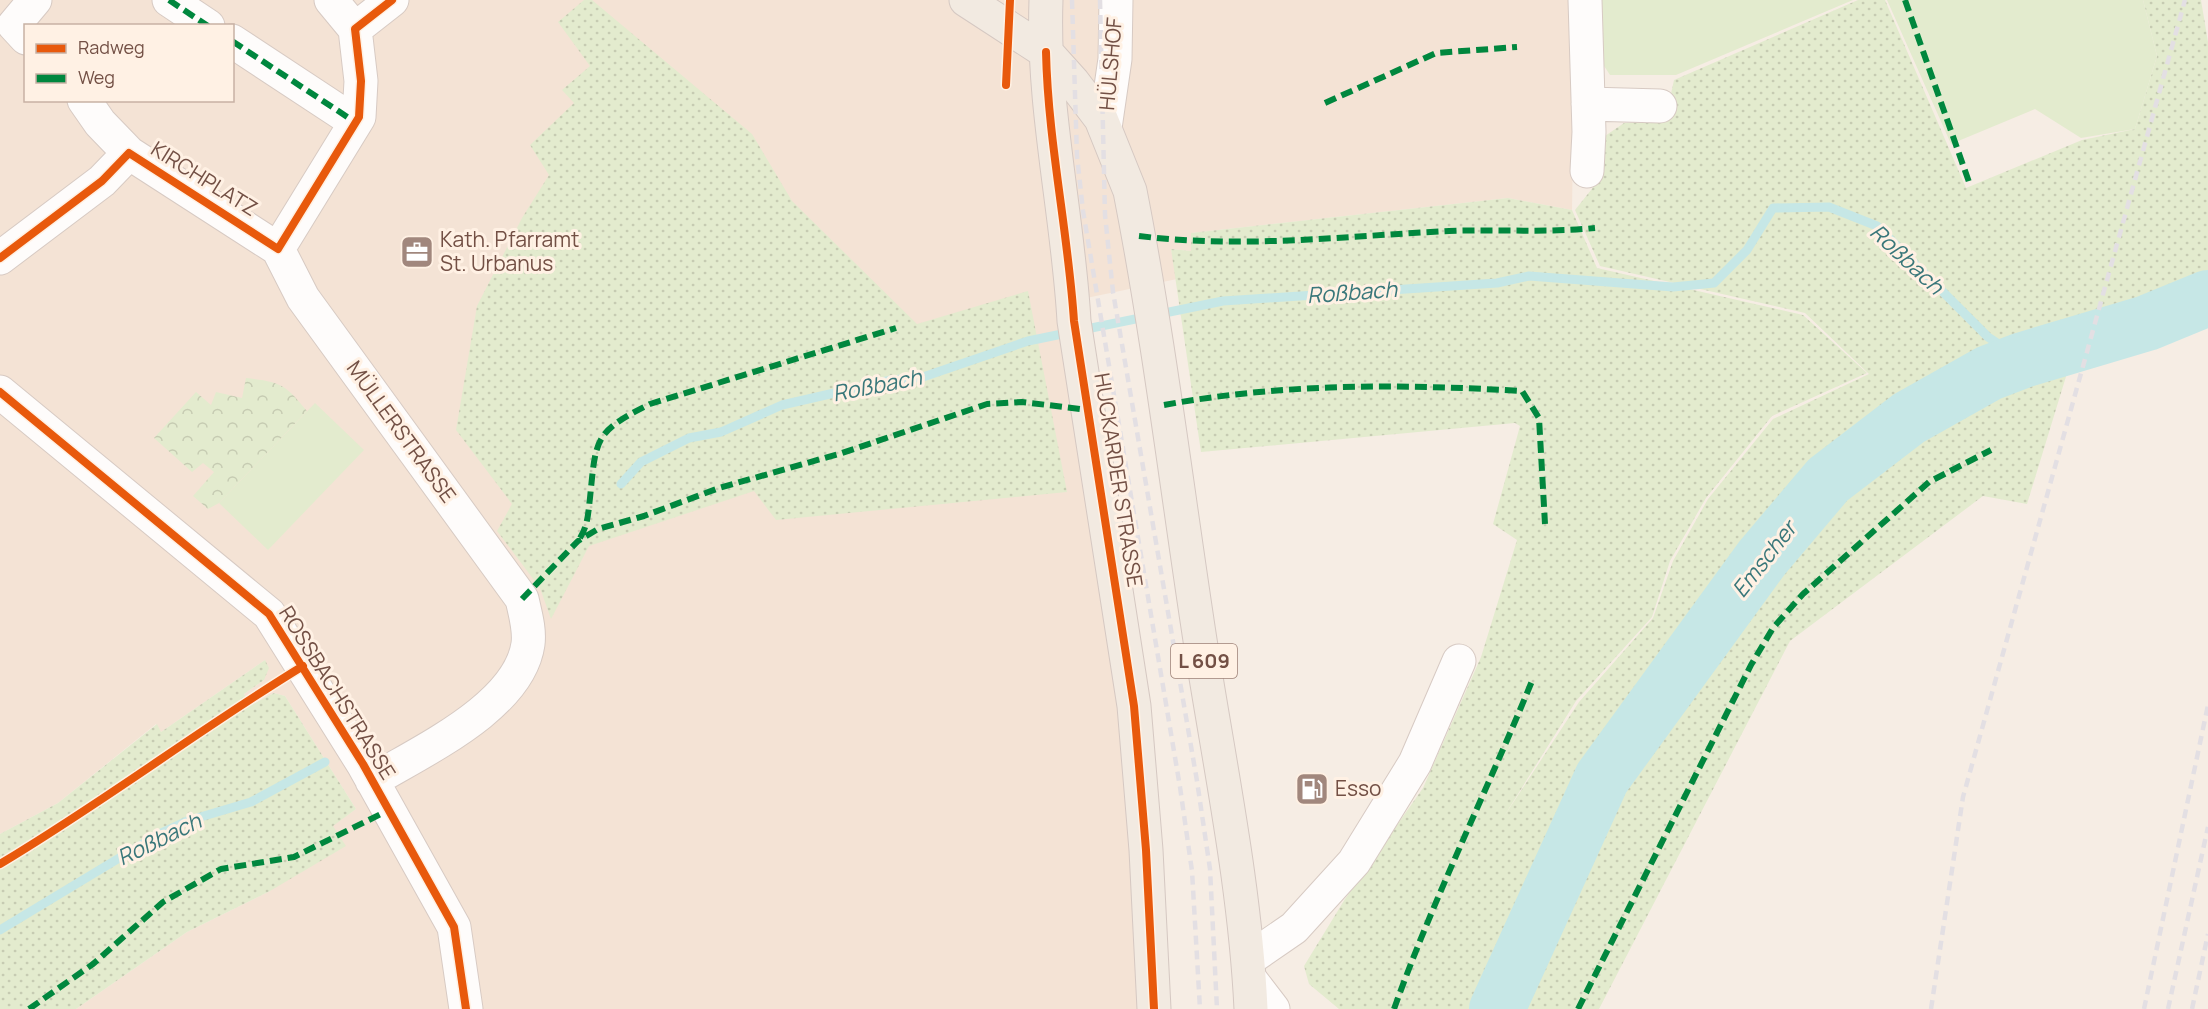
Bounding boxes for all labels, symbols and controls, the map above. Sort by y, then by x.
street label: HÜLSHOF [1092,16,1128,111]
legend [24,24,234,102]
text: Radweg [78,35,145,59]
text: Weg [78,65,115,89]
street label: KIRCHPLATZ [146,134,263,222]
water label: Roßbach [1864,217,1951,301]
place label: Kath. Pfarramt St. Urbanus [440,225,579,277]
office icon: Kath. Pfarramt St. Urbanus [399,234,435,270]
water label: Roßbach [1306,274,1399,310]
street label: MÜLLERSTRASSE [341,355,463,508]
water label: Roßbach [830,361,925,408]
street label: HUCKARDER STRASSE [1088,371,1150,589]
water label: Emscher [1725,512,1805,603]
street label: ROSSBACHSTRASSE [273,600,403,785]
road number: L 609 [1171,644,1237,678]
fuel station icon: Esso [1294,771,1330,807]
place label: Esso [1335,774,1381,802]
water label: Roßbach [112,805,207,872]

